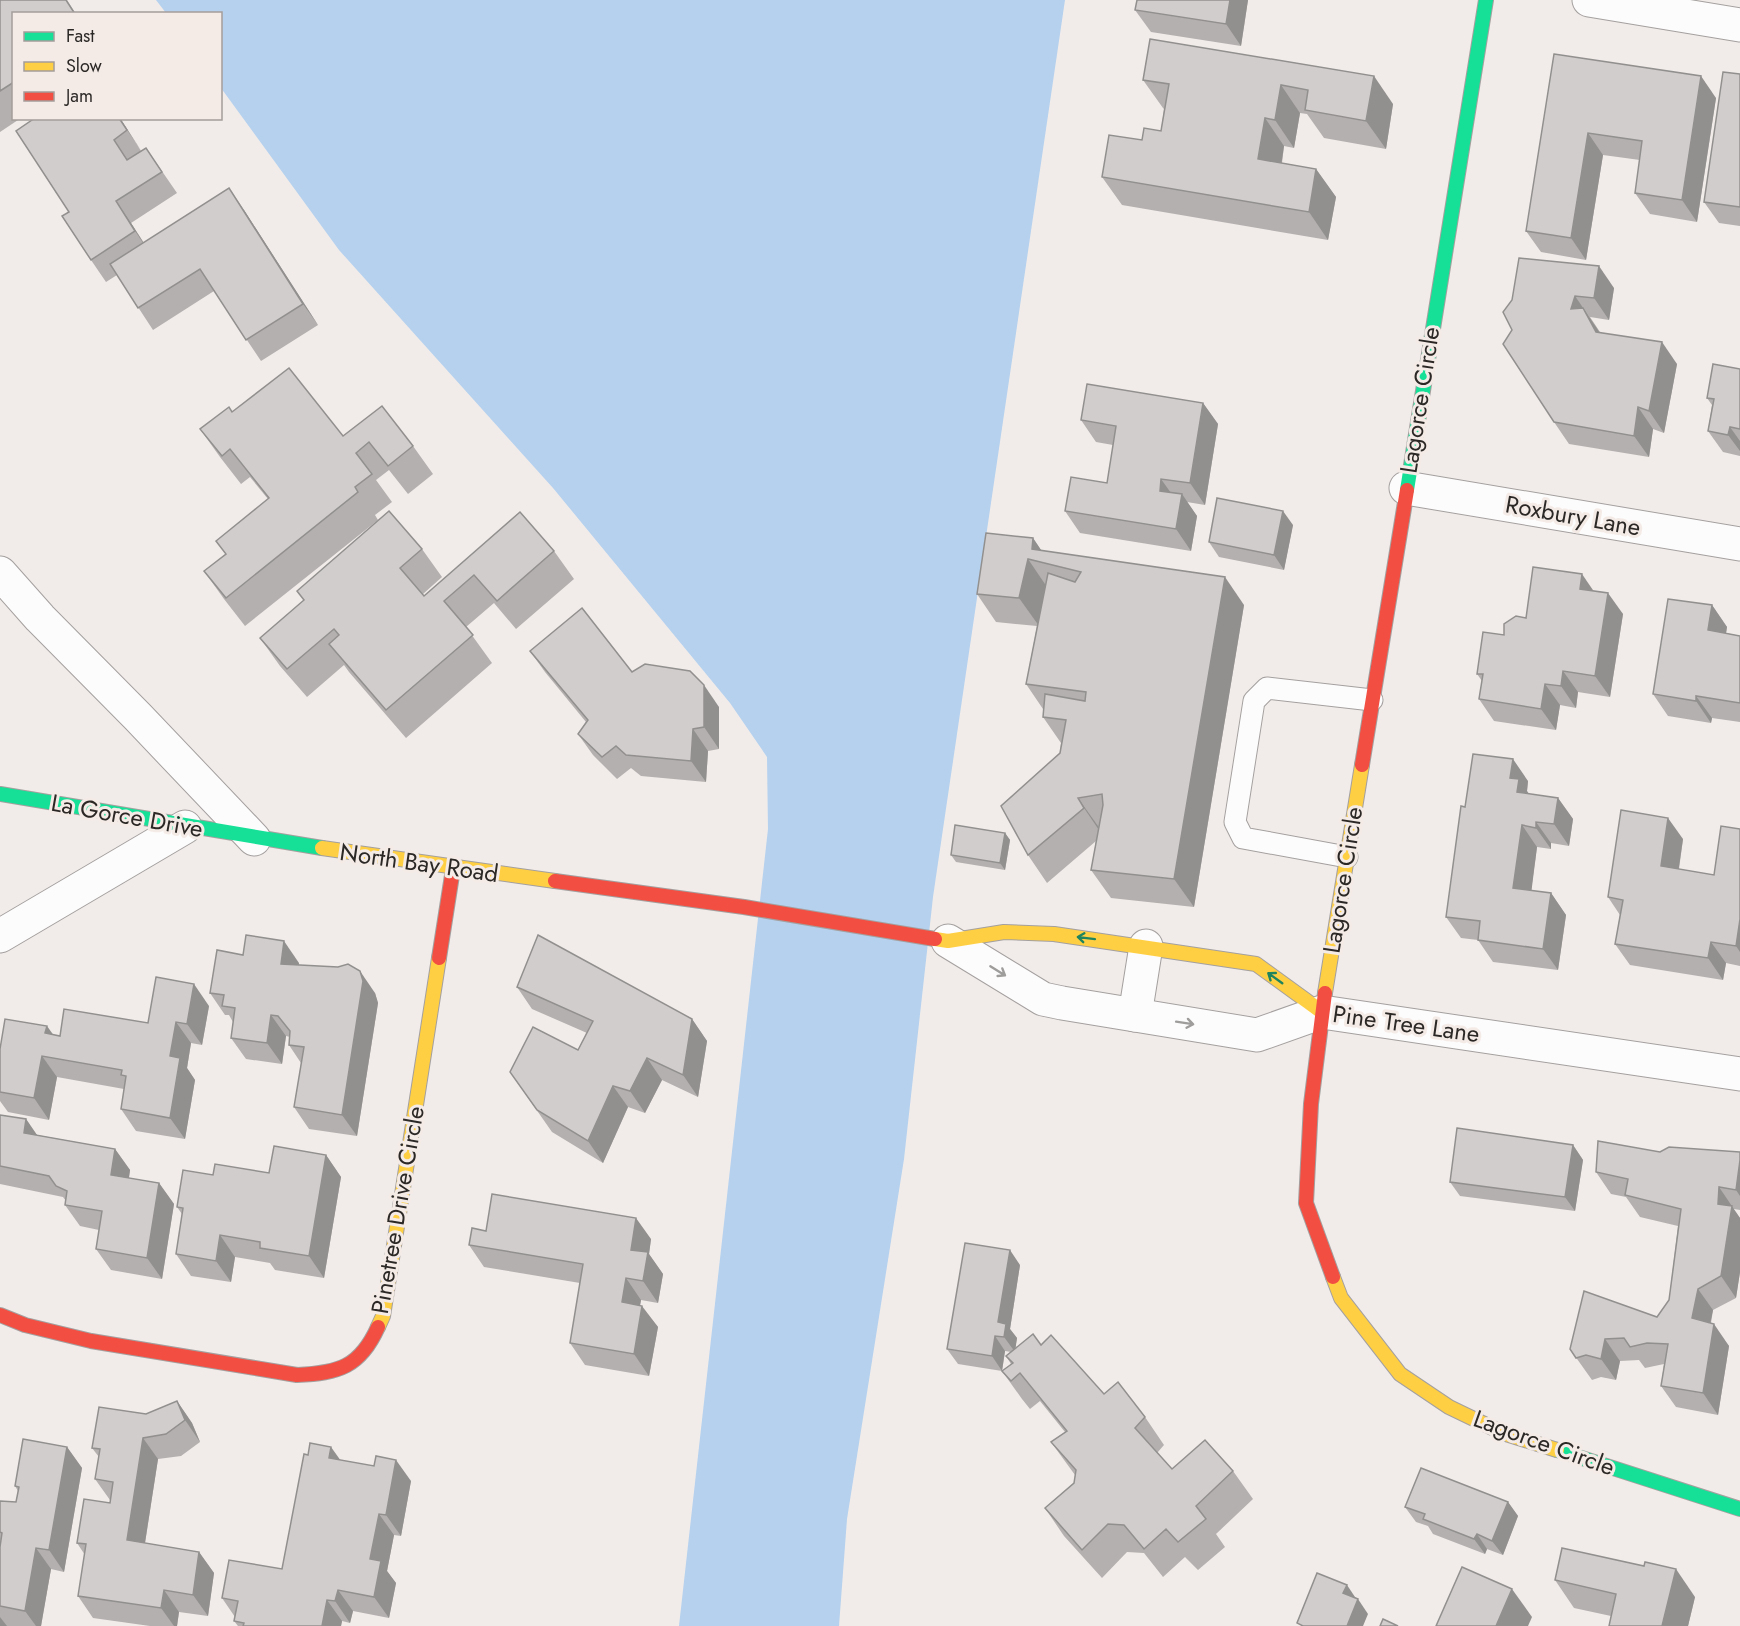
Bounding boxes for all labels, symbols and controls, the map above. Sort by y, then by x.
legend [12,12,222,120]
text: Fast [66,23,95,49]
text: Slow [66,53,103,79]
text: Jam [64,83,93,109]
street label: Lagorce Circle [1391,324,1448,476]
street label: Roxbury Lane [1503,486,1643,545]
street label: La Gorce Drive [48,785,206,846]
street label: Lagorce Circle [1314,804,1371,956]
street label: North Bay Road [337,834,501,891]
one-way arrow [1077,932,1096,943]
one-way arrow [989,965,1006,977]
one-way arrow [1267,971,1283,984]
street label: Pine Tree Lane [1330,996,1482,1051]
one-way arrow [1175,1018,1195,1029]
street label: Pinetree Drive Circle [362,1103,433,1317]
street label: Lagorce Circle [1469,1401,1620,1484]

